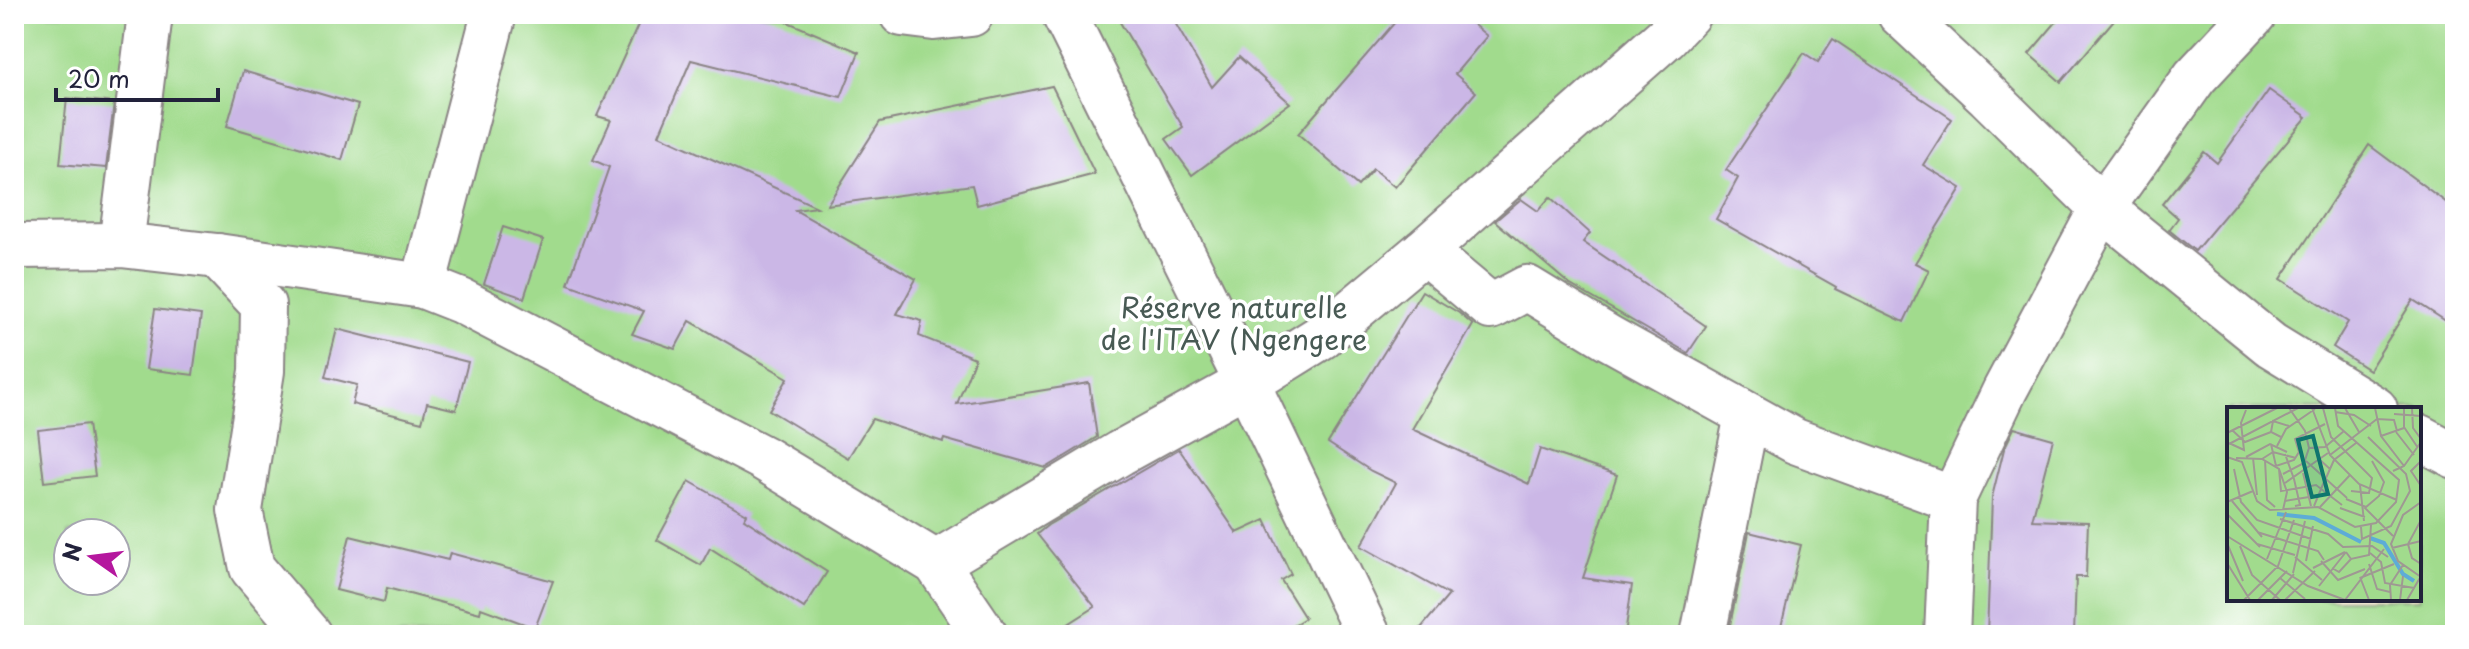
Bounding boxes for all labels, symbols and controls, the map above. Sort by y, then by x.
scale bar [56,52,218,102]
text: 20 m [68,60,130,96]
park label: Réserve naturelle de l'ITAV (Ngengere [1101,285,1367,360]
inset map [2227,407,2421,601]
north arrow [52,517,132,597]
text: N [53,539,89,564]

